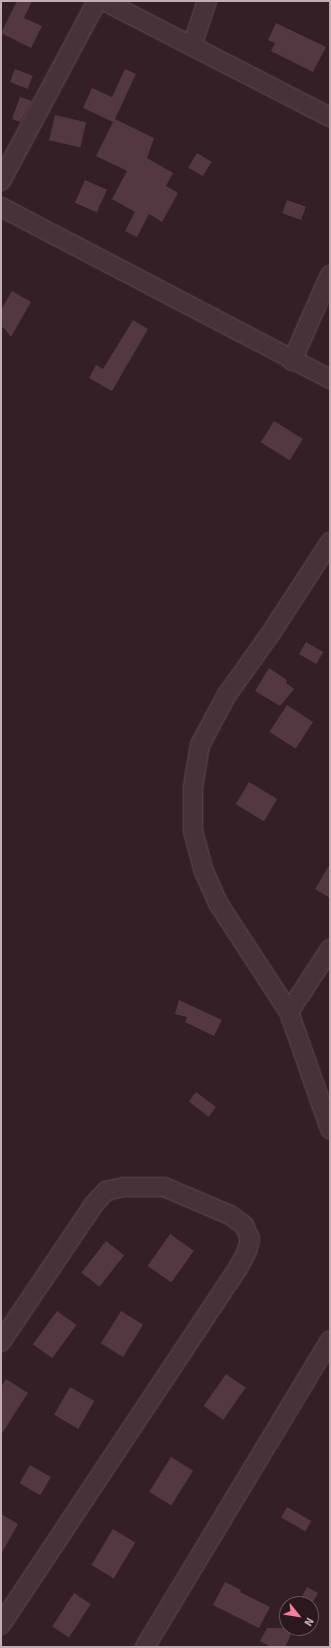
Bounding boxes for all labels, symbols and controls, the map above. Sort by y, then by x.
north arrow [279,1596,319,1636]
text: N [301,1615,317,1628]

